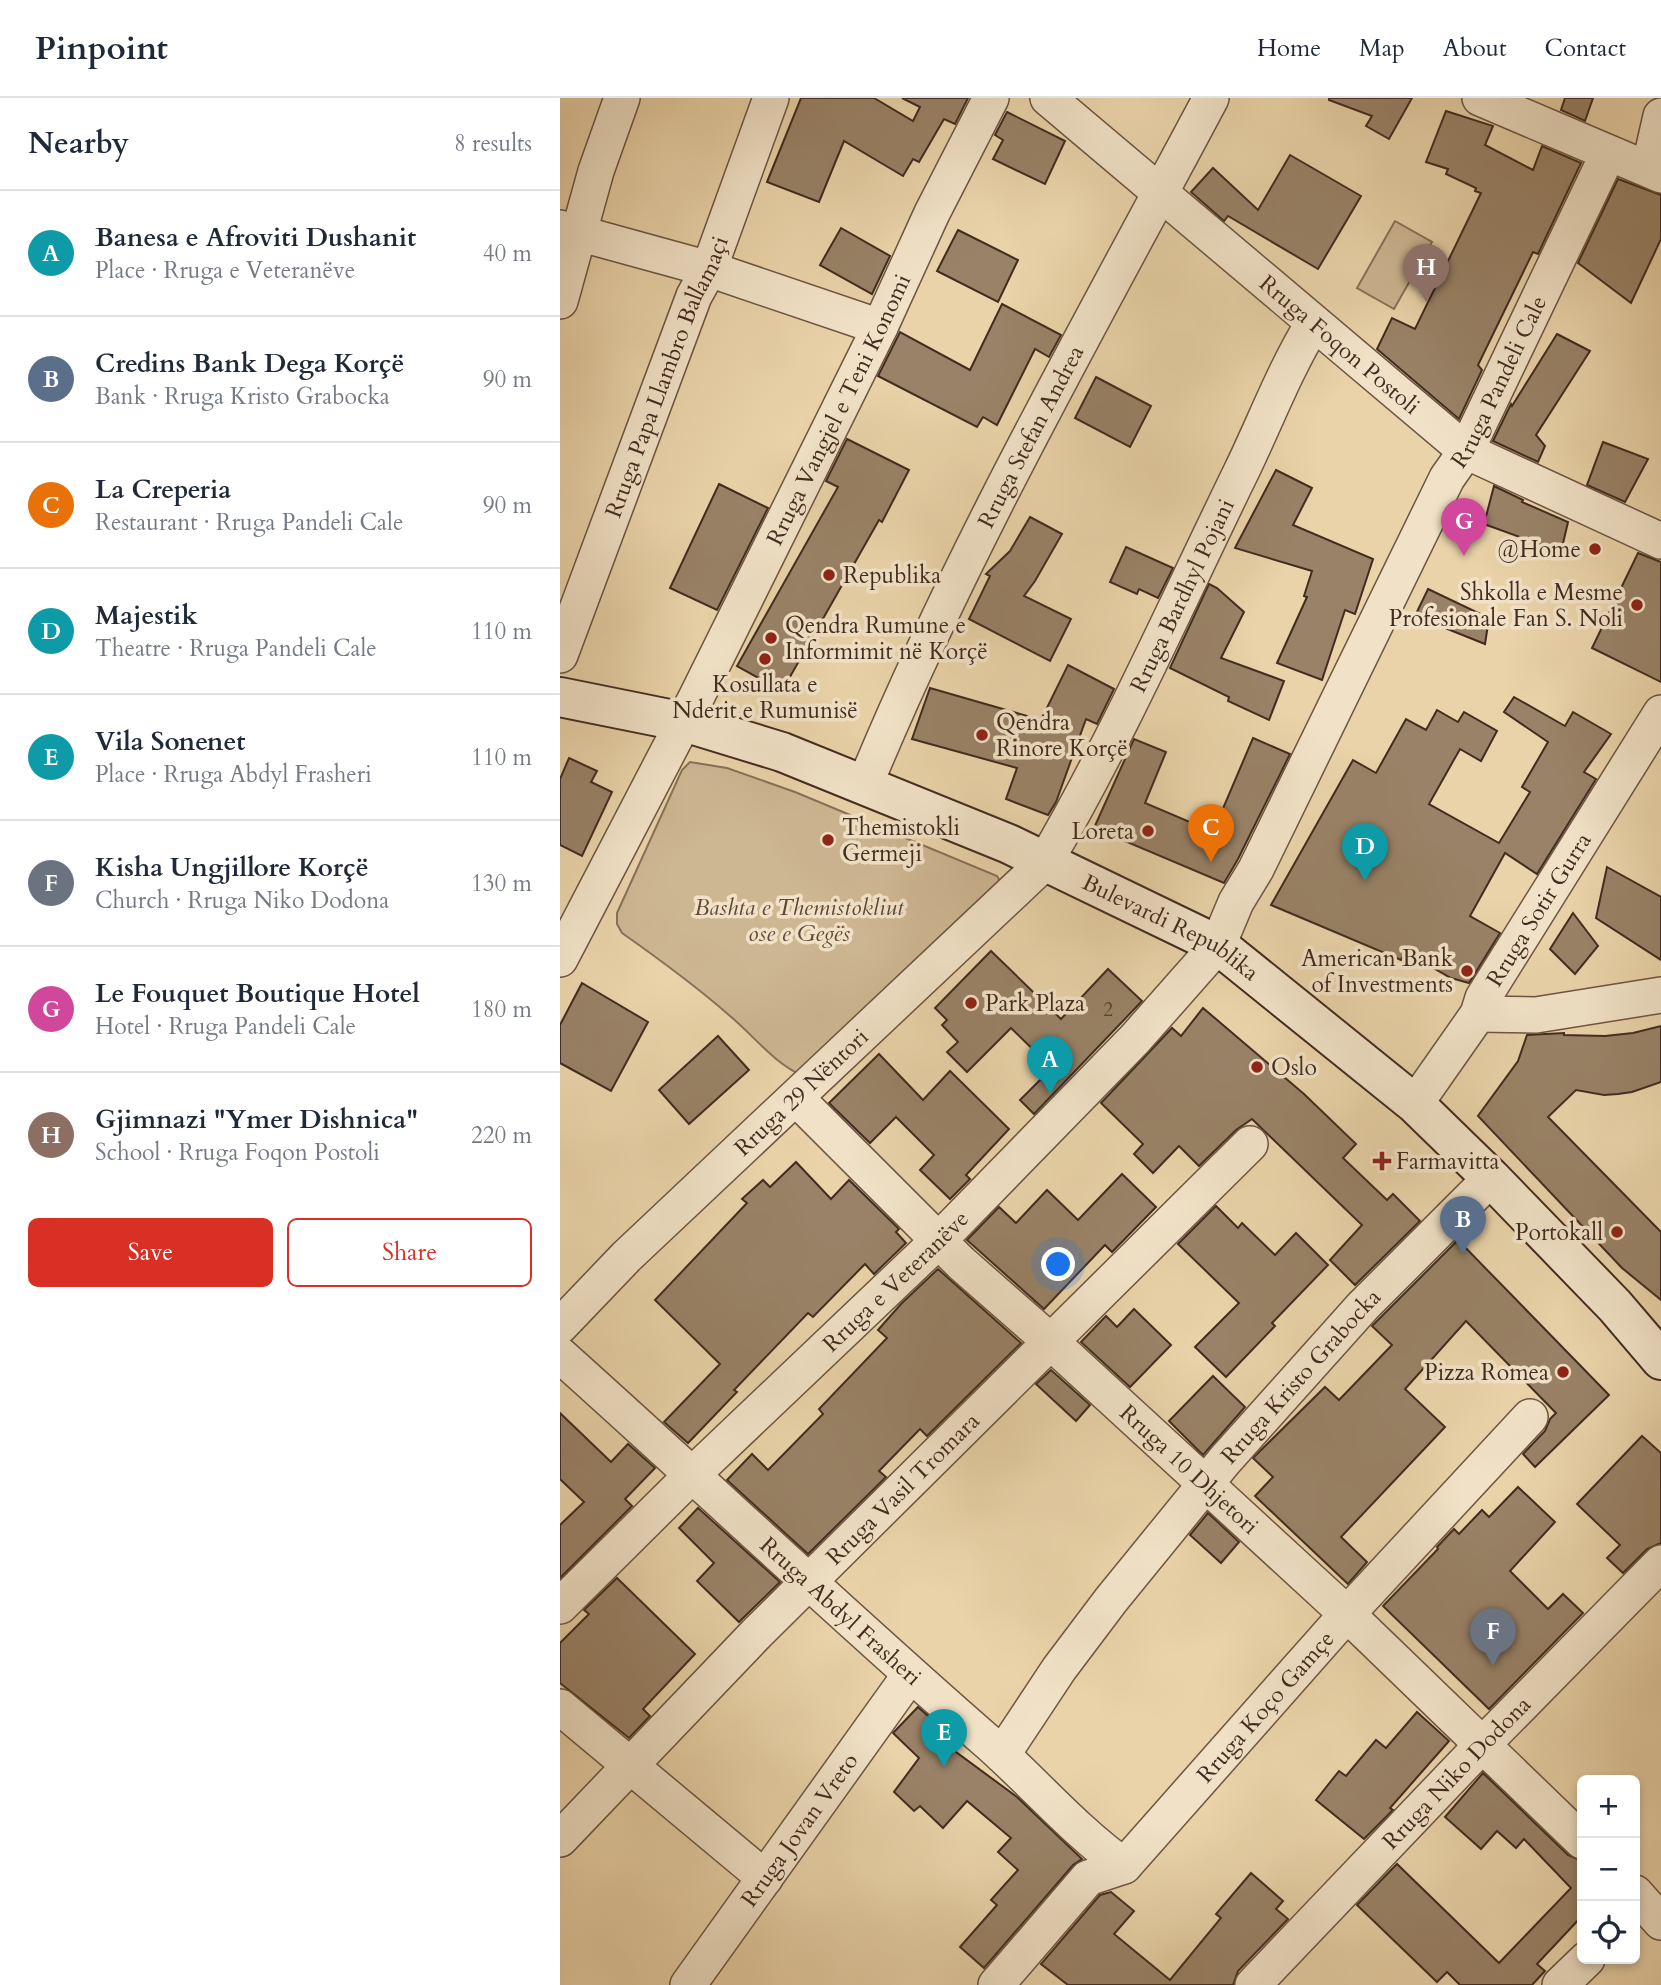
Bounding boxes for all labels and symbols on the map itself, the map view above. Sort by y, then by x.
street label: Rruga Papa Llambro Ballamaçi [597,232,735,522]
pin: H [1403,244,1449,302]
street label: Rruga Foqon Postoli [1253,268,1427,421]
street label: Rruga Vangjel e Teni Konomi [759,269,918,550]
street label: Rruga Pandeli Cale [1443,291,1554,474]
street label: Rruga Stefan Andrea [970,340,1091,533]
street label: Rruga Bardhyl Pojani [1122,493,1241,697]
pin: G [1441,498,1487,556]
place label: @Home [1497,534,1581,565]
marker: @Home [1587,541,1603,557]
place label: Republika [843,560,941,591]
marker: Republika [821,567,837,583]
place label: Shkolla e Mesme Profesionale Fan S. Noli [1389,577,1623,634]
marker: Shkolla e Mesme Profesionale Fan S. Noli [1629,597,1645,613]
place label: Qendra Rumune e Informimit në Korçë [785,610,988,667]
marker: Qendra Rumune e Informimit në Korçë [763,630,779,646]
marker: Kosullata e Nderit e Rumunisë [757,651,773,667]
place label: Kosullata e Nderit e Rumunisë [672,669,858,726]
place label: Qendra Rinore Korçë [996,707,1128,764]
marker: Qendra Rinore Korçë [974,727,990,743]
pin: C [1188,804,1234,862]
place label: Themistokli Germeji [842,812,960,869]
place label: Loreta [1072,816,1134,847]
marker: Loreta [1140,823,1156,839]
pin: D [1342,823,1388,881]
street label: Rruga Sotir Gurra [1479,827,1598,992]
marker: Themistokli Germeji [820,832,836,848]
street label: Bulevardi Republika [1077,866,1266,988]
park label: Bashta e Themistokliut ose e Gegës [694,892,905,949]
place label: American Bank of Investments [1301,943,1454,1000]
marker: American Bank of Investments [1459,963,1475,979]
place label: Park Plaza [985,988,1085,1019]
marker: Park Plaza [963,995,979,1011]
house number: 2 [1103,997,1113,1023]
street label: Rruga 29 Nëntori [727,1021,875,1163]
pin: A [1027,1036,1073,1094]
place label: Oslo [1271,1052,1317,1083]
marker: Oslo [1249,1059,1265,1075]
place label: Farmavitta [1396,1146,1499,1177]
marker: Farmavitta [1374,1153,1390,1169]
pin: B [1440,1196,1486,1254]
street label: Rruga e Veteranëve [815,1203,975,1359]
place label: Portokall [1515,1217,1603,1248]
marker: Portokall [1609,1224,1625,1240]
your location [1041,1247,1075,1281]
street label: Rruga Kristo Grabocka [1213,1282,1387,1470]
place label: Pizza Romea [1424,1357,1549,1388]
marker: Pizza Romea [1555,1364,1571,1380]
street label: Rruga 10 Dhjetori [1113,1397,1266,1541]
street label: Rruga Vasil Tromara [819,1406,986,1572]
street label: Rruga Abdyl Frasheri [753,1529,928,1692]
pin: F [1470,1608,1516,1666]
street label: Rruga Koço Gamçe [1189,1624,1341,1789]
street label: Rruga Niko Dodona [1375,1689,1537,1856]
pin: E [921,1709,967,1767]
street label: Rruga Jovan Vreto [733,1746,865,1913]

